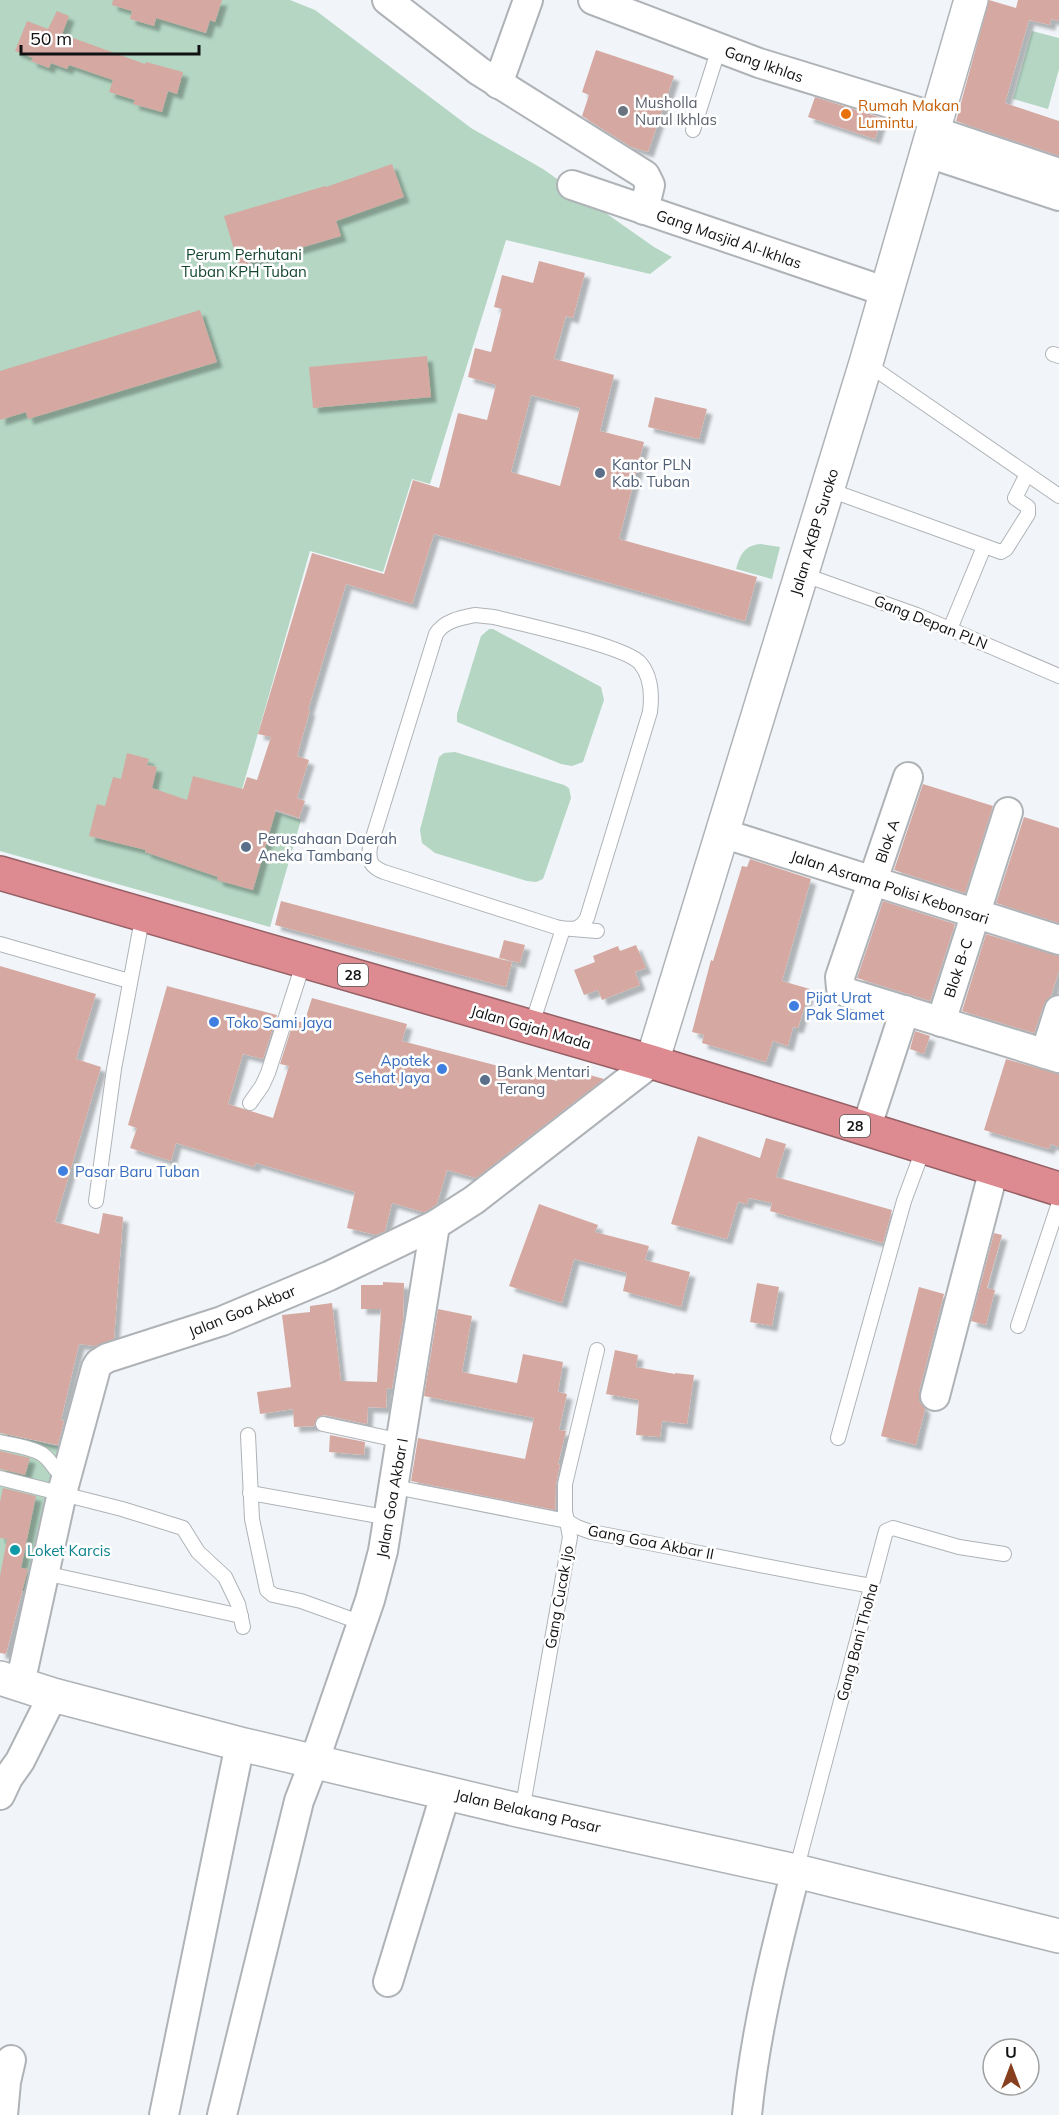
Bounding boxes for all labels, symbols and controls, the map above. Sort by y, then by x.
scale bar [21,18,200,56]
text: 50 m [30,27,72,50]
street label: Gang Ikhlas [722,42,806,86]
place label: Musholla Nurul Ikhlas [635,93,717,129]
place label: Rumah Makan Lumintu [858,96,959,132]
marker: Musholla Nurul Ikhlas [616,104,630,118]
marker: Rumah Makan Lumintu [839,107,853,121]
street label: Gang Masjid Al-Ikhlas [654,205,804,273]
park label: Perum Perhutani Tuban KPH Tuban [181,245,307,281]
place label: Kantor PLN Kab. Tuban [612,455,692,491]
marker: Kantor PLN Kab. Tuban [593,466,607,480]
street label: Jalan AKBP Suroko [786,466,842,598]
street label: Gang Depan PLN [871,591,991,653]
street label: Blok A [871,817,903,865]
place label: Perusahaan Daerah Aneka Tambang [258,829,397,865]
marker: Perusahaan Daerah Aneka Tambang [239,840,253,854]
street label: Jalan Asrama Polisi Kebonsari [788,846,992,928]
street label: Blok B-C [940,936,976,1000]
road number: 28 [338,964,368,986]
place label: Pijat Urat Pak Slamet [806,988,885,1024]
marker: Pijat Urat Pak Slamet [787,999,801,1013]
street label: Jalan Gajah Mada [469,1001,593,1053]
place label: Toko Sami Jaya [226,1013,332,1032]
marker: Toko Sami Jaya [207,1015,221,1029]
place label: Apotek Sehat Jaya [355,1051,430,1087]
marker: Apotek Sehat Jaya [435,1062,449,1076]
place label: Bank Mentari Terang [497,1062,590,1098]
marker: Bank Mentari Terang [478,1073,492,1087]
road number: 28 [840,1115,870,1137]
place label: Pasar Baru Tuban [75,1162,200,1181]
marker: Pasar Baru Tuban [56,1164,70,1178]
street label: Jalan Goa Akbar [186,1281,299,1341]
street label: Jalan Goa Akbar I [372,1436,412,1560]
street label: Gang Goa Akbar II [586,1520,716,1564]
place label: Loket Karcis [27,1541,111,1560]
marker: Loket Karcis [8,1543,22,1557]
street label: Gang Cucak Ijo [541,1544,577,1650]
street label: Gang Bani Thoha [832,1581,882,1703]
street label: Jalan Belakang Pasar [453,1785,603,1837]
north arrow [981,2037,1041,2097]
text: U [1005,2042,1017,2062]

